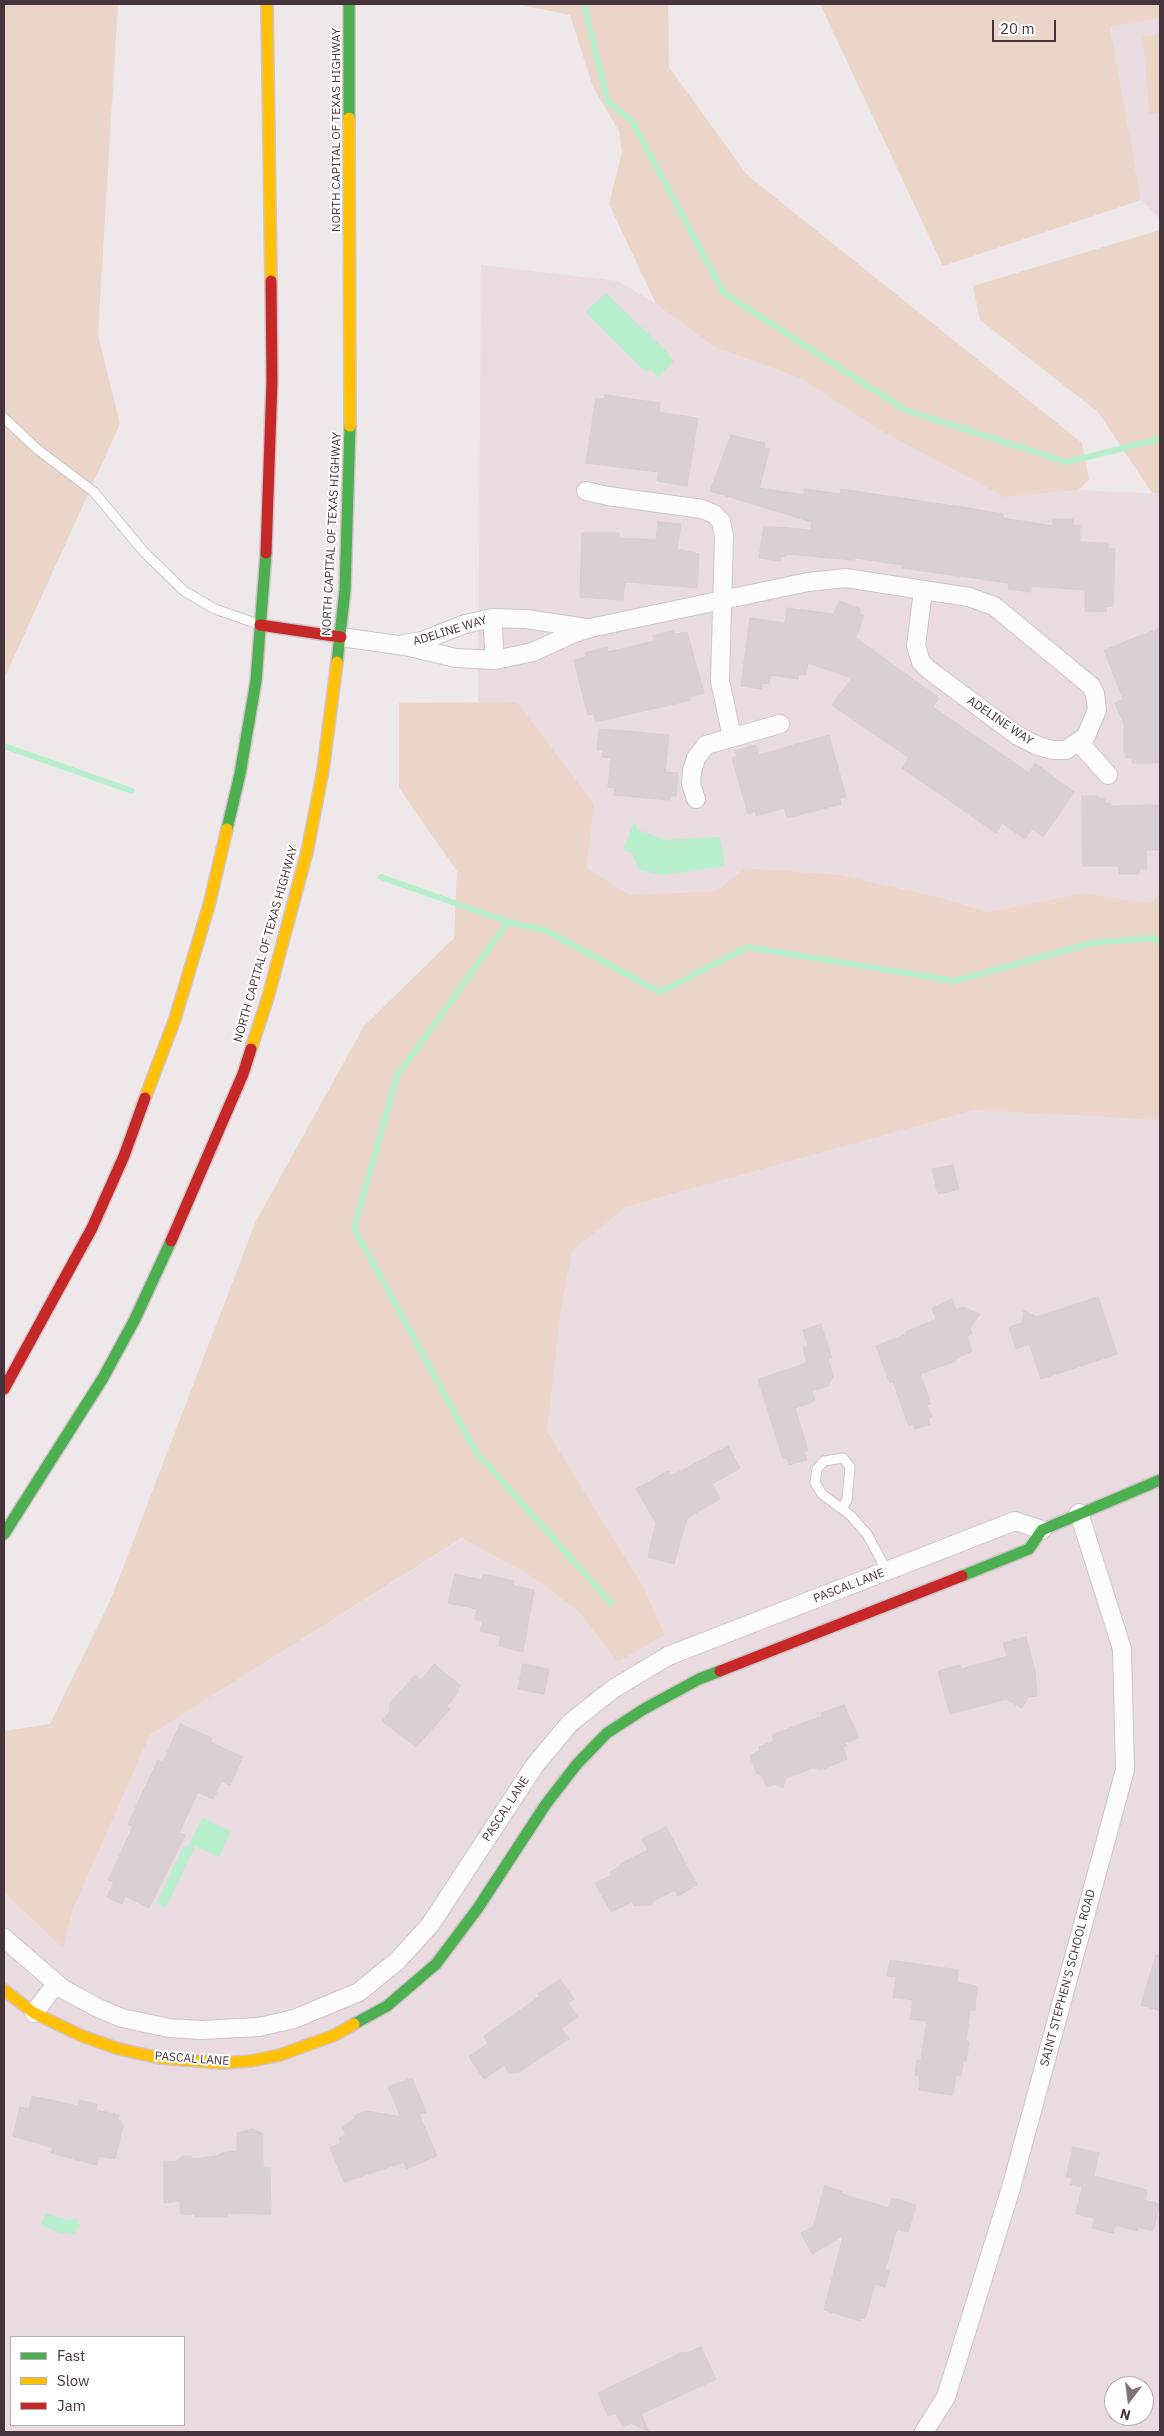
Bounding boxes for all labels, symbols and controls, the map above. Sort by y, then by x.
scale bar [994,10,1058,42]
text: 20 m [1000,19,1035,38]
street label: NORTH CAPITAL OF TEXAS HIGHWAY [330,28,344,232]
street label: NORTH CAPITAL OF TEXAS HIGHWAY [319,432,345,636]
street label: ADELINE WAY [411,613,489,649]
street label: ADELINE WAY [964,694,1036,748]
street label: NORTH CAPITAL OF TEXAS HIGHWAY [231,844,301,1044]
street label: PASCAL LANE [812,1566,886,1606]
street label: PASCAL LANE [480,1774,532,1844]
street label: SAINT STEPHEN'S SCHOOL ROAD [1037,1888,1099,2068]
street label: PASCAL LANE [154,2049,230,2069]
legend [10,2336,185,2426]
text: Fast [57,2346,85,2365]
text: Slow [57,2371,90,2390]
north arrow [1104,2376,1154,2426]
text: Jam [57,2396,86,2415]
text: N [1118,2405,1133,2425]

